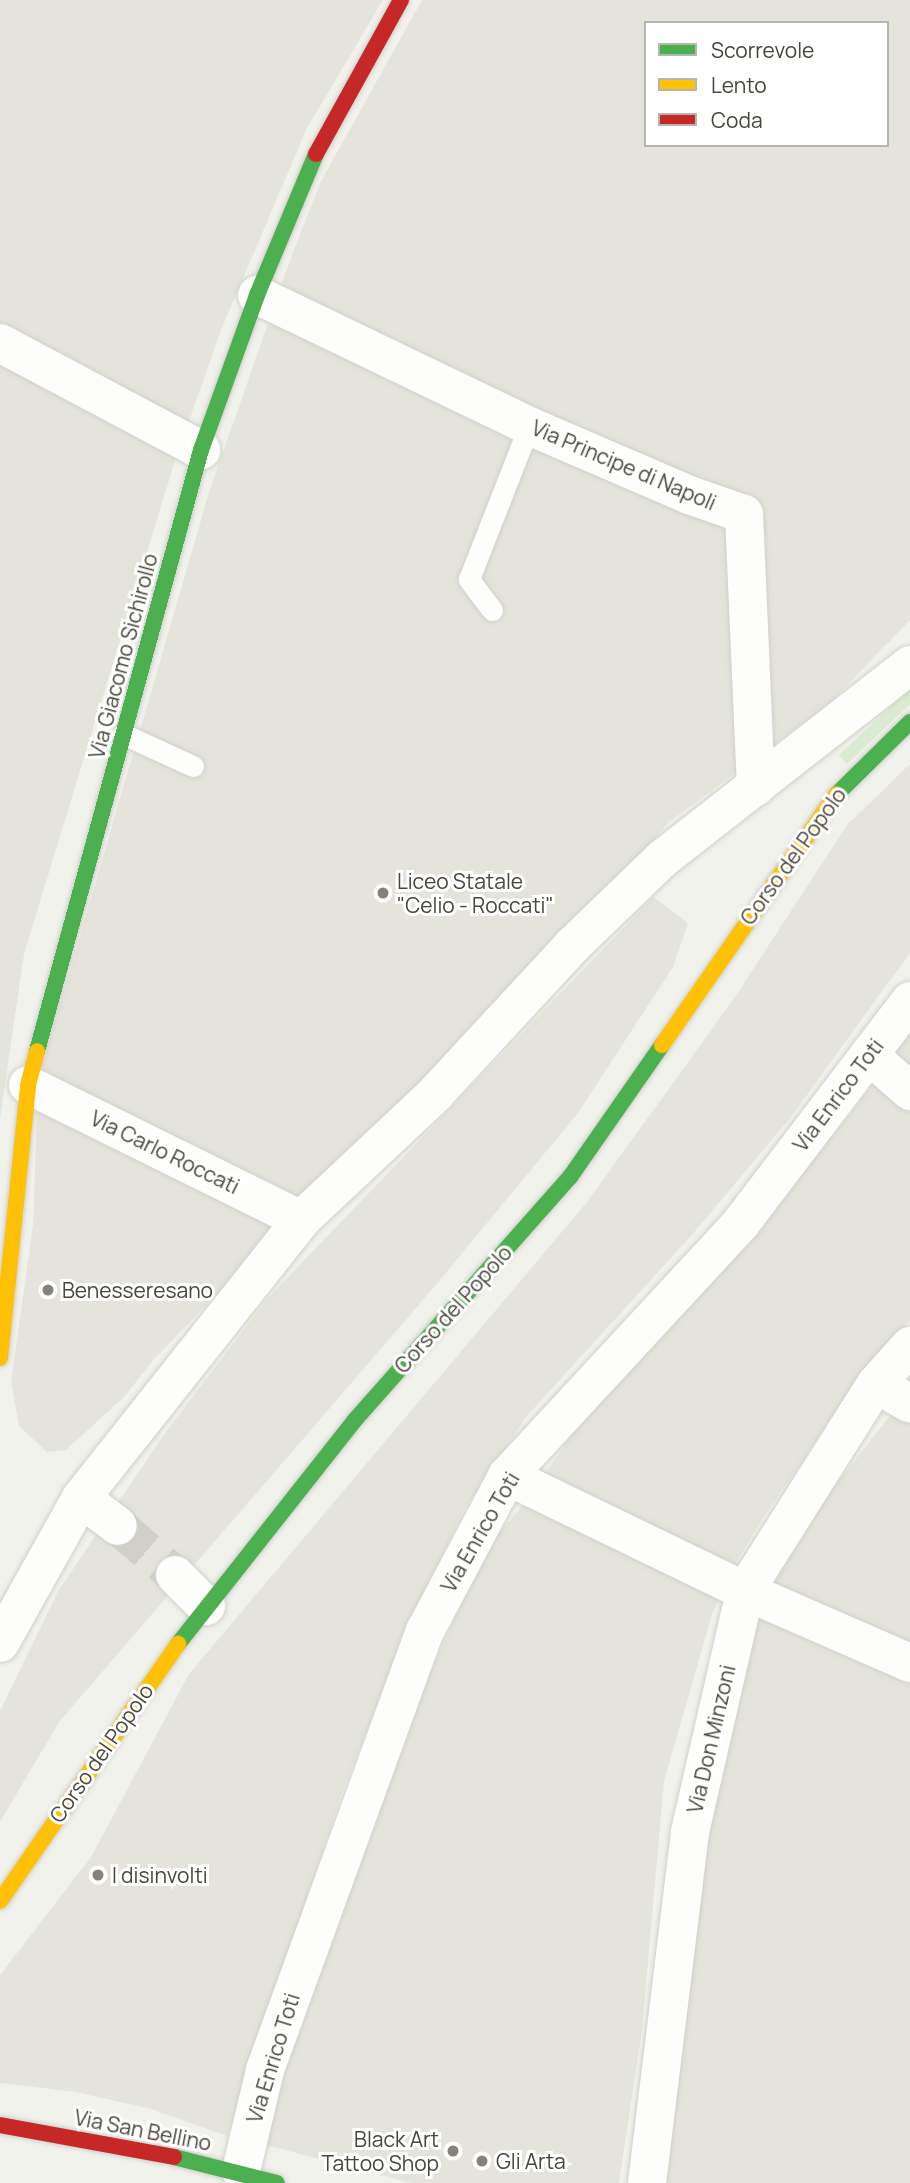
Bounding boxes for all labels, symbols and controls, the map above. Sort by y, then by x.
legend [644,21,889,147]
text: Scorrevole [711,36,814,64]
text: Lento [711,71,767,99]
text: Coda [711,106,763,134]
street label: Via Principe di Napoli [528,415,720,515]
street label: Via Giacomo Sichirollo [83,551,163,761]
street label: Corso del Popolo [735,783,851,929]
place label: Liceo Statale "Celio - Roccati" [397,868,554,918]
marker: Liceo Statale "Celio - Roccati" [375,885,391,901]
street label: Via Enrico Toti [787,1034,889,1156]
street label: Via Carlo Roccati [87,1105,243,1199]
street label: Corso del Popolo [389,1240,517,1378]
place label: Benesseresano [62,1277,213,1303]
marker: Benesseresano [40,1282,56,1298]
street label: Via Enrico Toti [435,1467,525,1597]
street label: Via Don Minzoni [682,1662,740,1816]
street label: Corso del Popolo [44,1679,158,1827]
place label: I disinvolti [112,1862,208,1888]
marker: I disinvolti [90,1867,106,1883]
street label: Via Enrico Toti [241,1990,305,2126]
street label: Via San Bellino [72,2104,214,2156]
place label: Black Art Tattoo Shop [321,2126,439,2176]
marker: Black Art Tattoo Shop [445,2143,461,2159]
place label: Gli Arta [496,2148,566,2174]
marker: Gli Arta [474,2153,490,2169]

